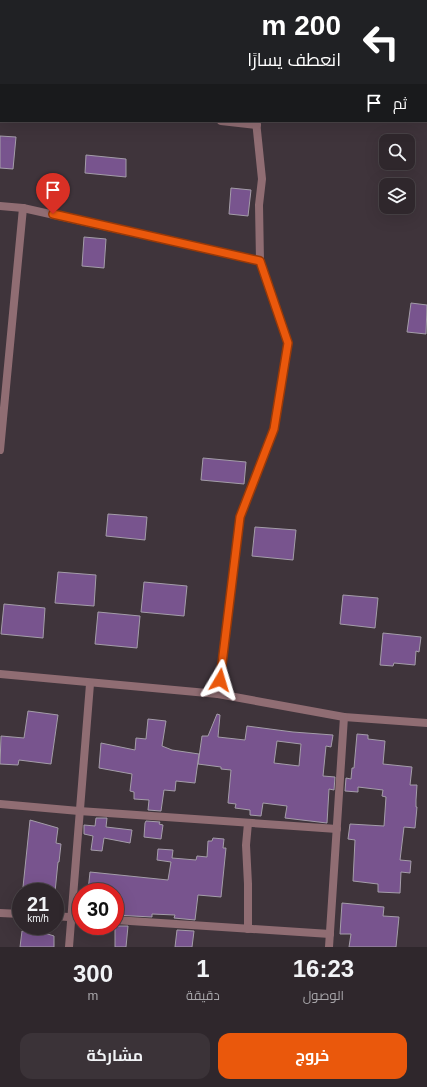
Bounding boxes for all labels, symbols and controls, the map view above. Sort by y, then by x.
text: 200 m [262,10,341,41]
icon: left [355,16,407,68]
text: انعطف يسارًا [247,50,341,70]
icon: arrive [363,92,385,114]
text: ثم [393,95,407,112]
map controls [379,134,415,214]
button: search [379,134,415,170]
pin [36,173,70,214]
button: layers [379,178,415,214]
icon: arrive [42,179,64,201]
position arrow [199,659,241,701]
speed limit sign: 30 [72,883,124,935]
text: 21 [27,893,49,915]
text: km/h [27,913,49,924]
text: 1 [196,955,210,982]
text: 16:23 [293,955,354,982]
text: 300 [73,960,113,987]
text: m [88,988,98,1003]
text: دقيقة [186,988,220,1003]
text: الوصول [303,988,344,1003]
button: مشاركة [20,1033,210,1079]
button: خروج [218,1033,407,1079]

